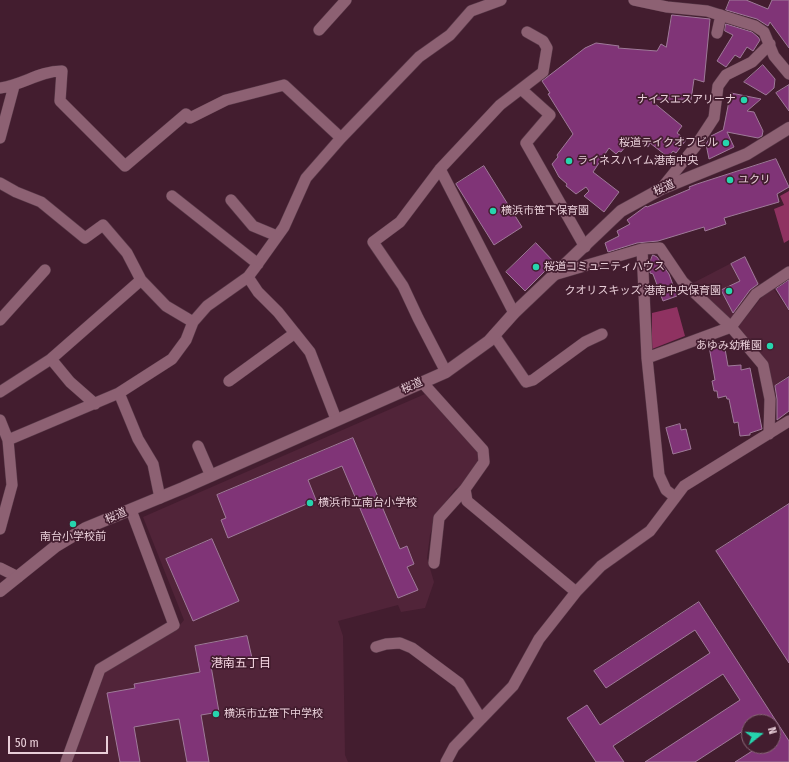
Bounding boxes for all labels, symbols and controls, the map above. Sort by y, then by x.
place label: ナイスエスアリーナ [637,93,736,107]
marker: ナイスエスアリーナ [739,95,749,105]
place label: 桜道テイクオフビル [619,136,718,150]
marker: 桜道テイクオフビル [721,138,731,148]
place label: ライネスハイム港南中央 [577,154,698,168]
marker: ライネスハイム港南中央 [564,156,574,166]
place label: ユクリ [738,173,771,187]
marker: ユクリ [725,175,735,185]
street label: 桜道 [651,177,677,199]
place label: 横浜市笹下保育園 [501,204,589,218]
marker: 横浜市笹下保育園 [488,206,498,216]
place label: 桜道コミュニティハウス [544,260,665,274]
marker: 桜道コミュニティハウス [531,262,541,272]
place label: クオリスキッズ 港南中央保育園 [564,284,721,298]
marker: クオリスキッズ 港南中央保育園 [724,286,734,296]
place label: あゆみ幼稚園 [696,339,762,353]
marker: あゆみ幼稚園 [765,341,775,351]
street label: 桜道 [399,376,425,396]
place label: 横浜市立南台小学校 [318,496,417,510]
marker: 横浜市立南台小学校 [305,498,315,508]
street label: 桜道 [103,506,129,526]
marker: 南台小学校前 [68,519,78,529]
place label: 南台小学校前 [40,530,106,544]
district label: 港南五丁目 [211,657,271,671]
place label: 横浜市立笹下中学校 [224,707,323,721]
marker: 横浜市立笹下中学校 [211,709,221,719]
north arrow [741,714,781,754]
text: N [765,726,779,736]
scale bar [10,728,110,754]
text: 50 m [15,736,39,750]

